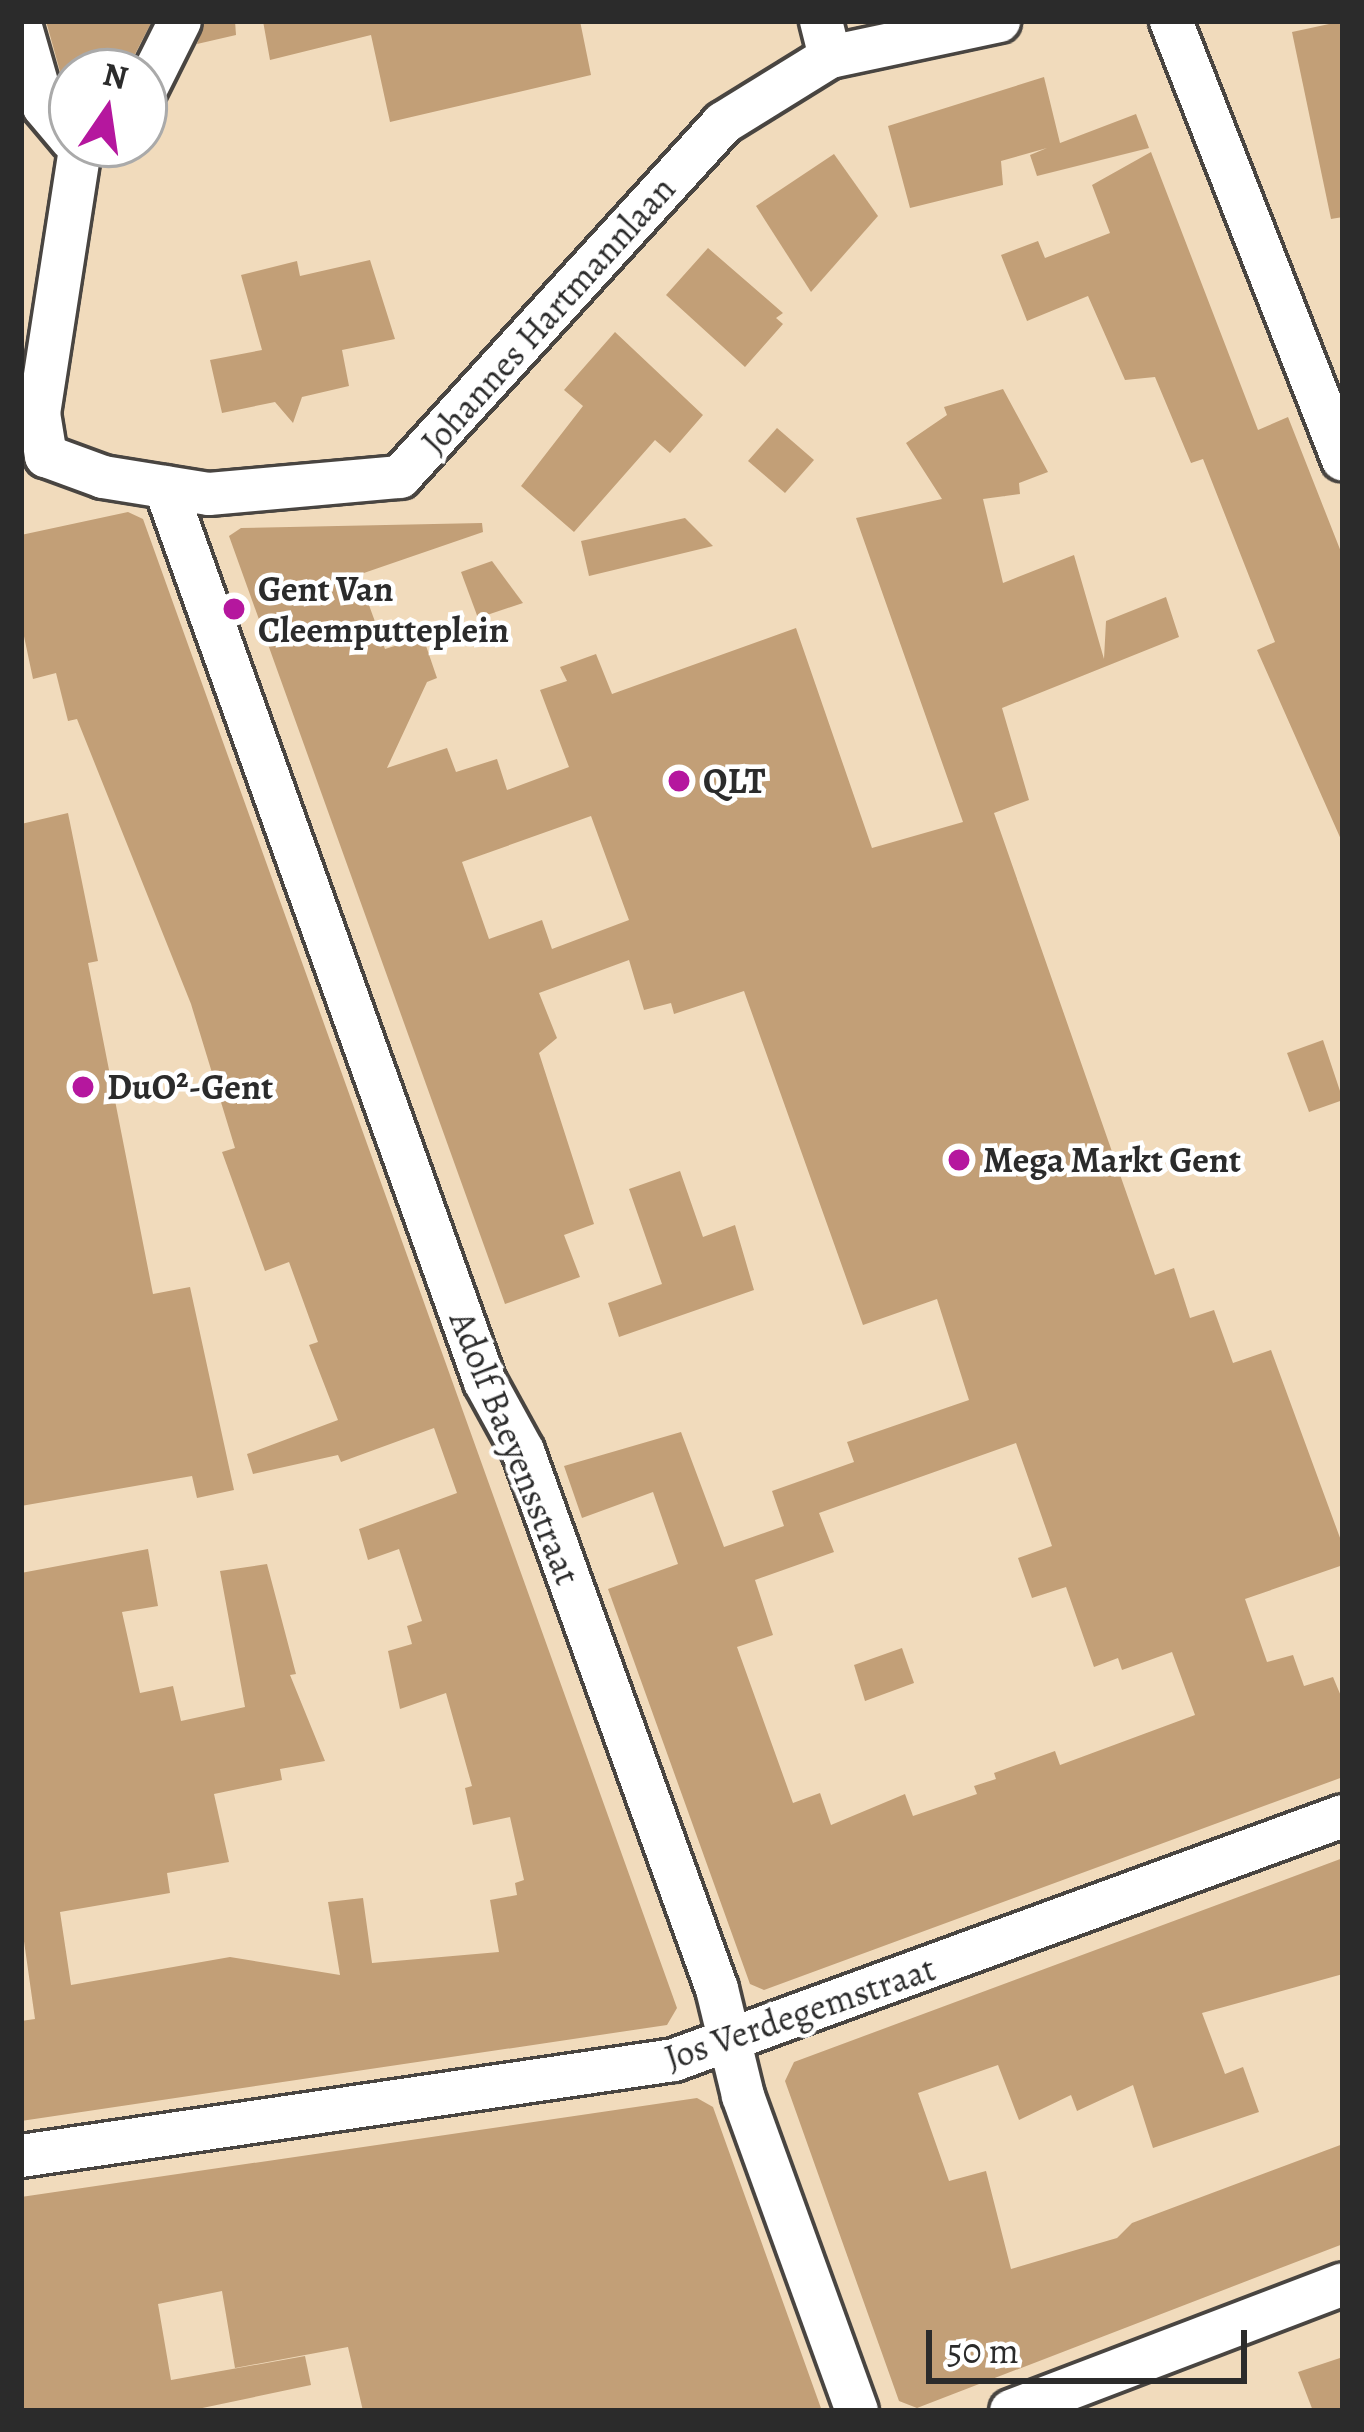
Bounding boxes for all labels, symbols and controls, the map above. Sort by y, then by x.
north arrow [48,48,168,168]
text: N [99,51,132,100]
street label: Johannes Hartmannlaan [412,167,684,463]
place label: Gent Van Cleemputteplein [258,566,509,651]
marker: Gent Van Cleemputteplein [221,596,247,622]
place label: QLT [703,759,765,803]
marker: QLT [666,768,692,794]
place label: DuO²-Gent [107,1065,273,1109]
marker: DuO²-Gent [70,1074,96,1100]
place label: Mega Markt Gent [983,1138,1241,1182]
marker: Mega Markt Gent [946,1147,972,1173]
street label: Adolf Baeyensstraat [440,1305,590,1591]
street label: Jos Verdegemstraat [659,1946,941,2080]
scale bar [932,2306,1253,2380]
text: 50 m [947,2326,1019,2375]

